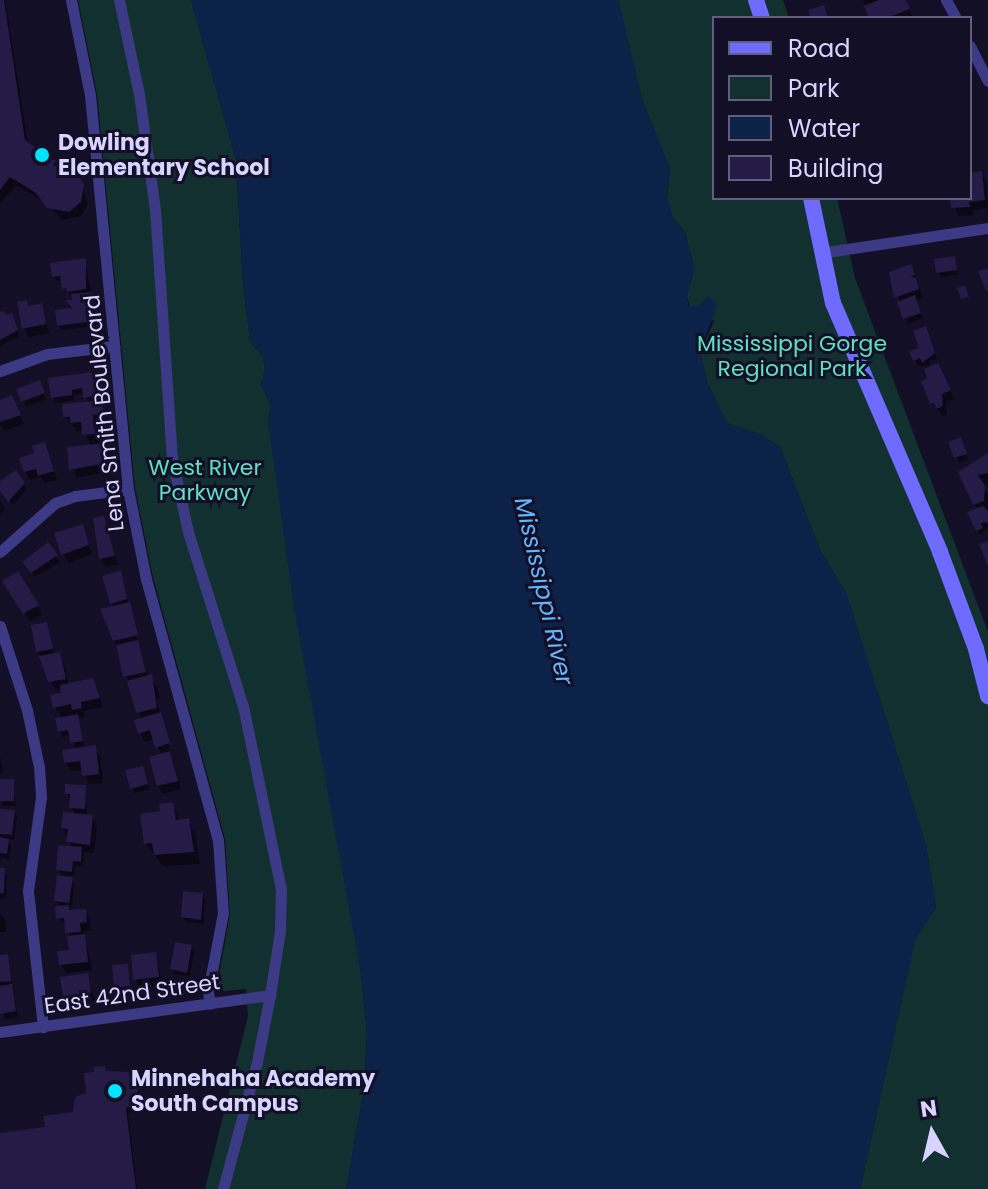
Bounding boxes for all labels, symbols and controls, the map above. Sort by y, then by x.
legend [712,16,972,200]
text: Road [788,32,850,65]
text: Park [788,72,839,105]
text: Water [788,112,860,145]
place label: Dowling Elementary School [58,129,270,180]
marker: Dowling Elementary School [33,146,51,164]
text: Building [788,152,884,185]
street label: Lena Smith Boulevard [78,293,130,533]
park label: Mississippi Gorge Regional Park [697,330,887,382]
park label: West River Parkway [148,454,262,506]
water label: Mississippi River [508,494,580,688]
street label: East 42nd Street [42,969,222,1019]
place label: Minnehaha Academy South Campus [131,1065,375,1116]
marker: Minnehaha Academy South Campus [106,1082,124,1100]
text: N [918,1092,939,1125]
north arrow [892,1093,972,1173]

